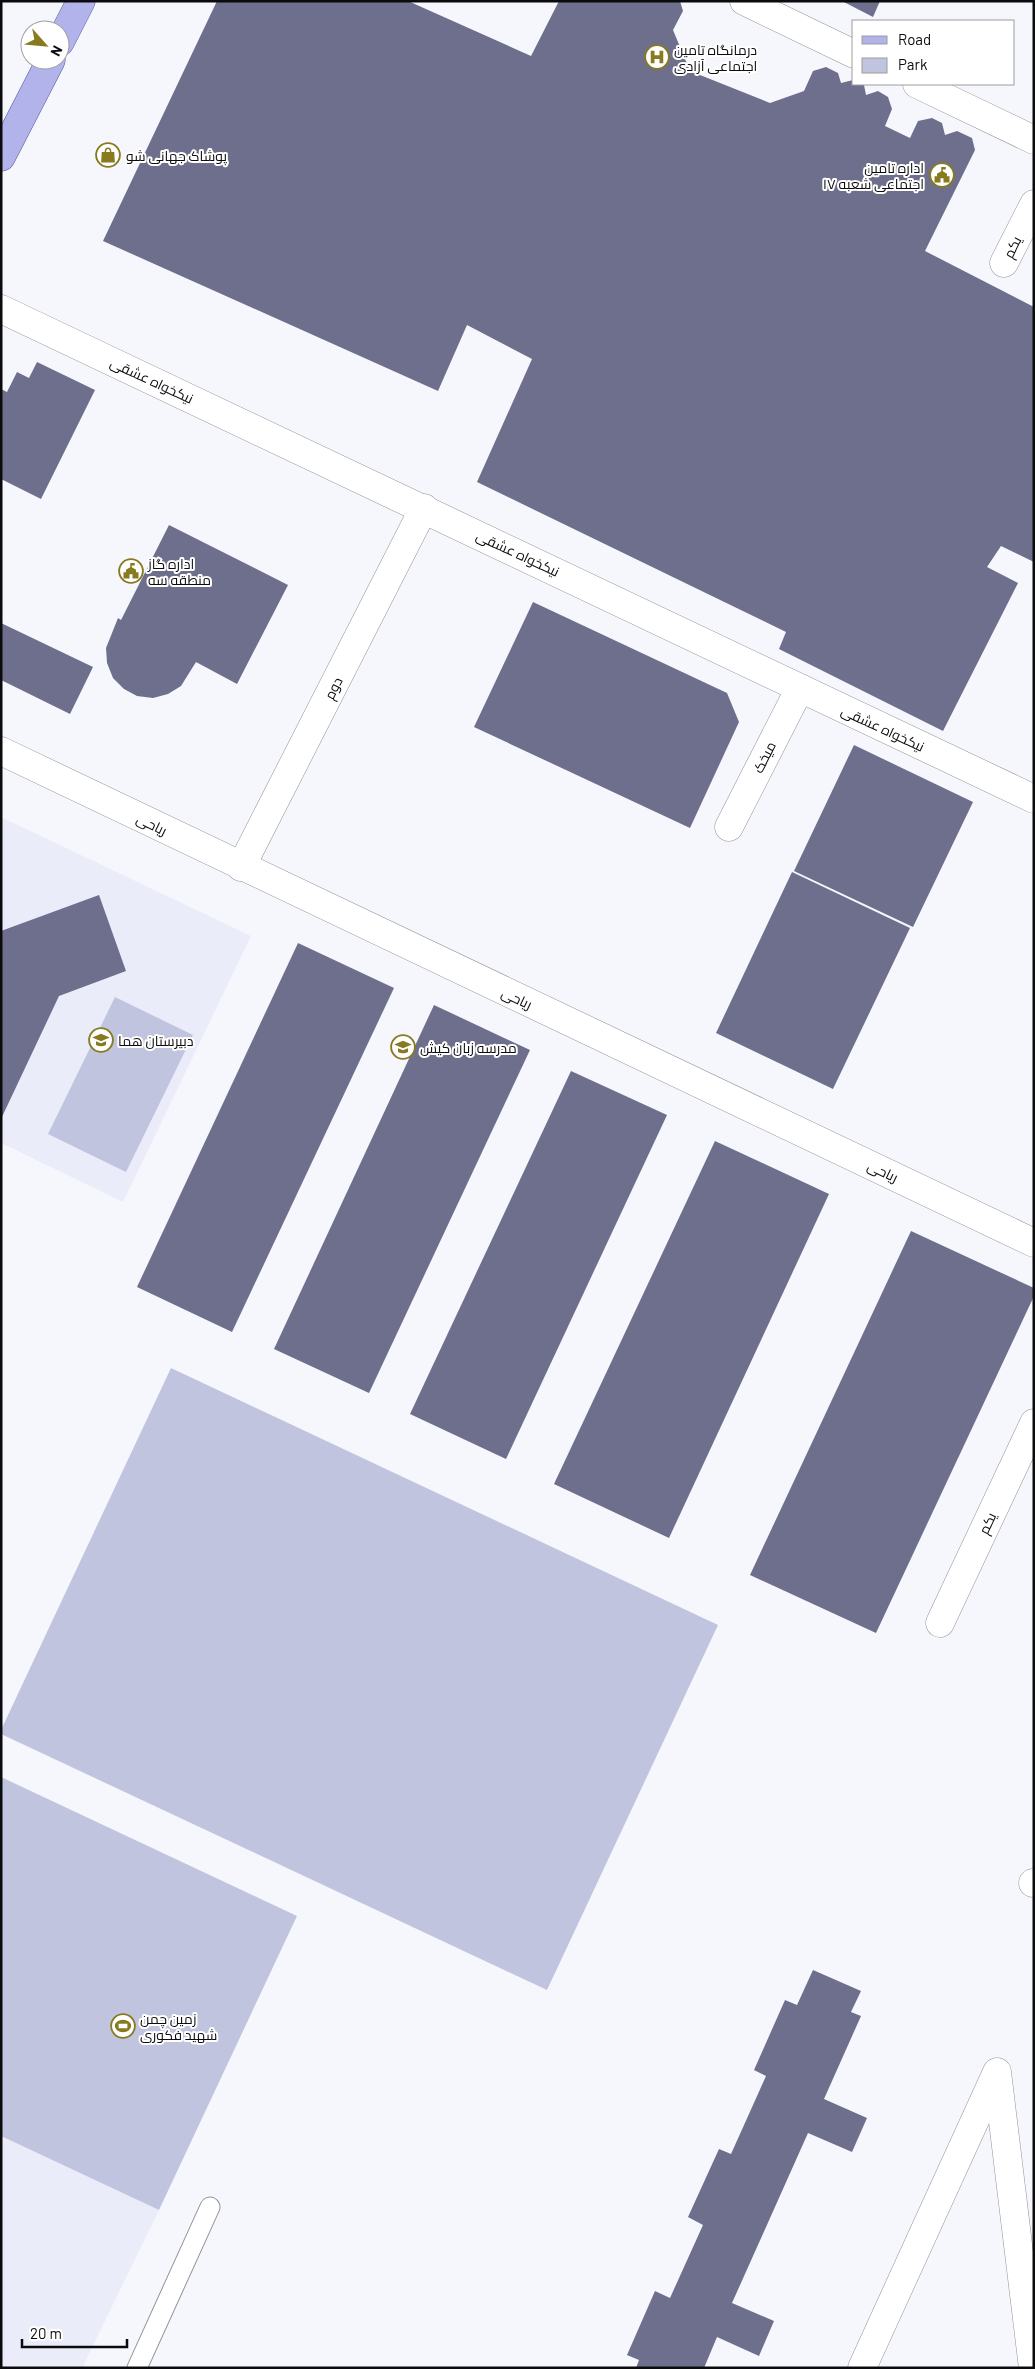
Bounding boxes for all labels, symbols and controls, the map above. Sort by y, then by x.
north arrow [20,20,70,70]
legend [852,20,1015,85]
text: Road [898,30,931,48]
place label: درمانگاه تامین اجتماعی آزادی [674,41,757,74]
text: N [47,43,67,59]
hospital icon: درمانگاه تامین اجتماعی آزادی [644,44,670,70]
text: Park [898,55,928,73]
shop icon: پوشاک جهانی شو [95,142,121,168]
place label: پوشاک جهانی شو [126,147,227,166]
place label: اداره تامین اجتماعی شعبه ۱۷ [823,159,924,192]
public building icon: اداره تامین اجتماعی شعبه ۱۷ [929,162,955,188]
street label: یکم [999,233,1026,262]
street label: نیکخواه عشقی [108,353,196,407]
street label: نیکخواه عشقی [474,526,562,580]
place label: اداره گاز منطقه سه [147,555,211,588]
public building icon: اداره گاز منطقه سه [118,558,144,584]
street label: دوم [320,674,348,703]
street label: نیکخواه عشقی [839,701,927,755]
street label: میخک [749,738,779,776]
street label: ریاحی [134,809,170,839]
street label: ریاحی [499,984,535,1012]
school or university icon: دبیرستان هما [88,1027,114,1053]
place label: دبیرستان هما [118,1032,194,1049]
school or university icon: مدرسه زبان کیش [390,1034,416,1060]
place label: مدرسه زبان کیش [420,1039,517,1056]
street label: ریاحی [865,1157,901,1185]
street label: یکم [975,1509,1001,1537]
place label: زمین چمن شهید فکوری [140,2010,217,2043]
sports icon: زمین چمن شهید فکوری [110,2013,136,2039]
scale bar [22,2316,128,2348]
text: 20 m [30,2324,62,2342]

